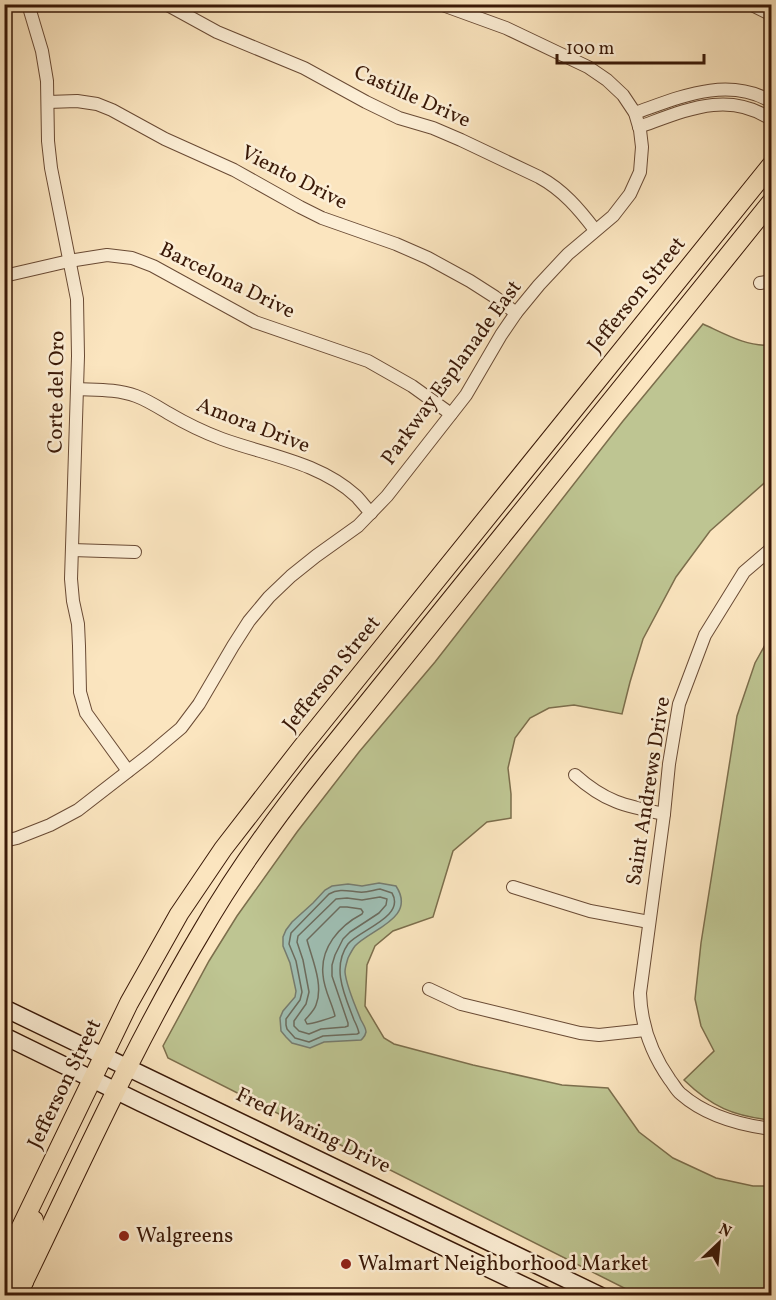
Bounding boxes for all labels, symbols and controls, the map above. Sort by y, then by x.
scale bar [557,27,704,65]
text: 100 m [566,37,615,62]
street label: Castille Drive [349,58,475,136]
street label: Viento Drive [236,139,352,217]
street label: Jefferson Street [581,231,693,359]
street label: Barcelona Drive [154,236,300,326]
street label: Parkway Esplanade East [375,274,529,472]
street label: Corte del Oro [41,330,73,454]
street label: Amora Drive [192,391,314,461]
street label: Jefferson Street [276,610,388,738]
street label: Saint Andrews Drive [620,694,678,888]
street label: Jefferson Street [21,1014,109,1154]
street label: Fred Waring Drive [231,1081,395,1181]
north arrow [689,1213,749,1273]
text: N [715,1219,735,1244]
place label: Walgreens [136,1222,233,1251]
marker: Walgreens [117,1229,131,1243]
place label: Walmart Neighborhood Market [358,1250,648,1279]
marker: Walmart Neighborhood Market [339,1257,353,1271]

